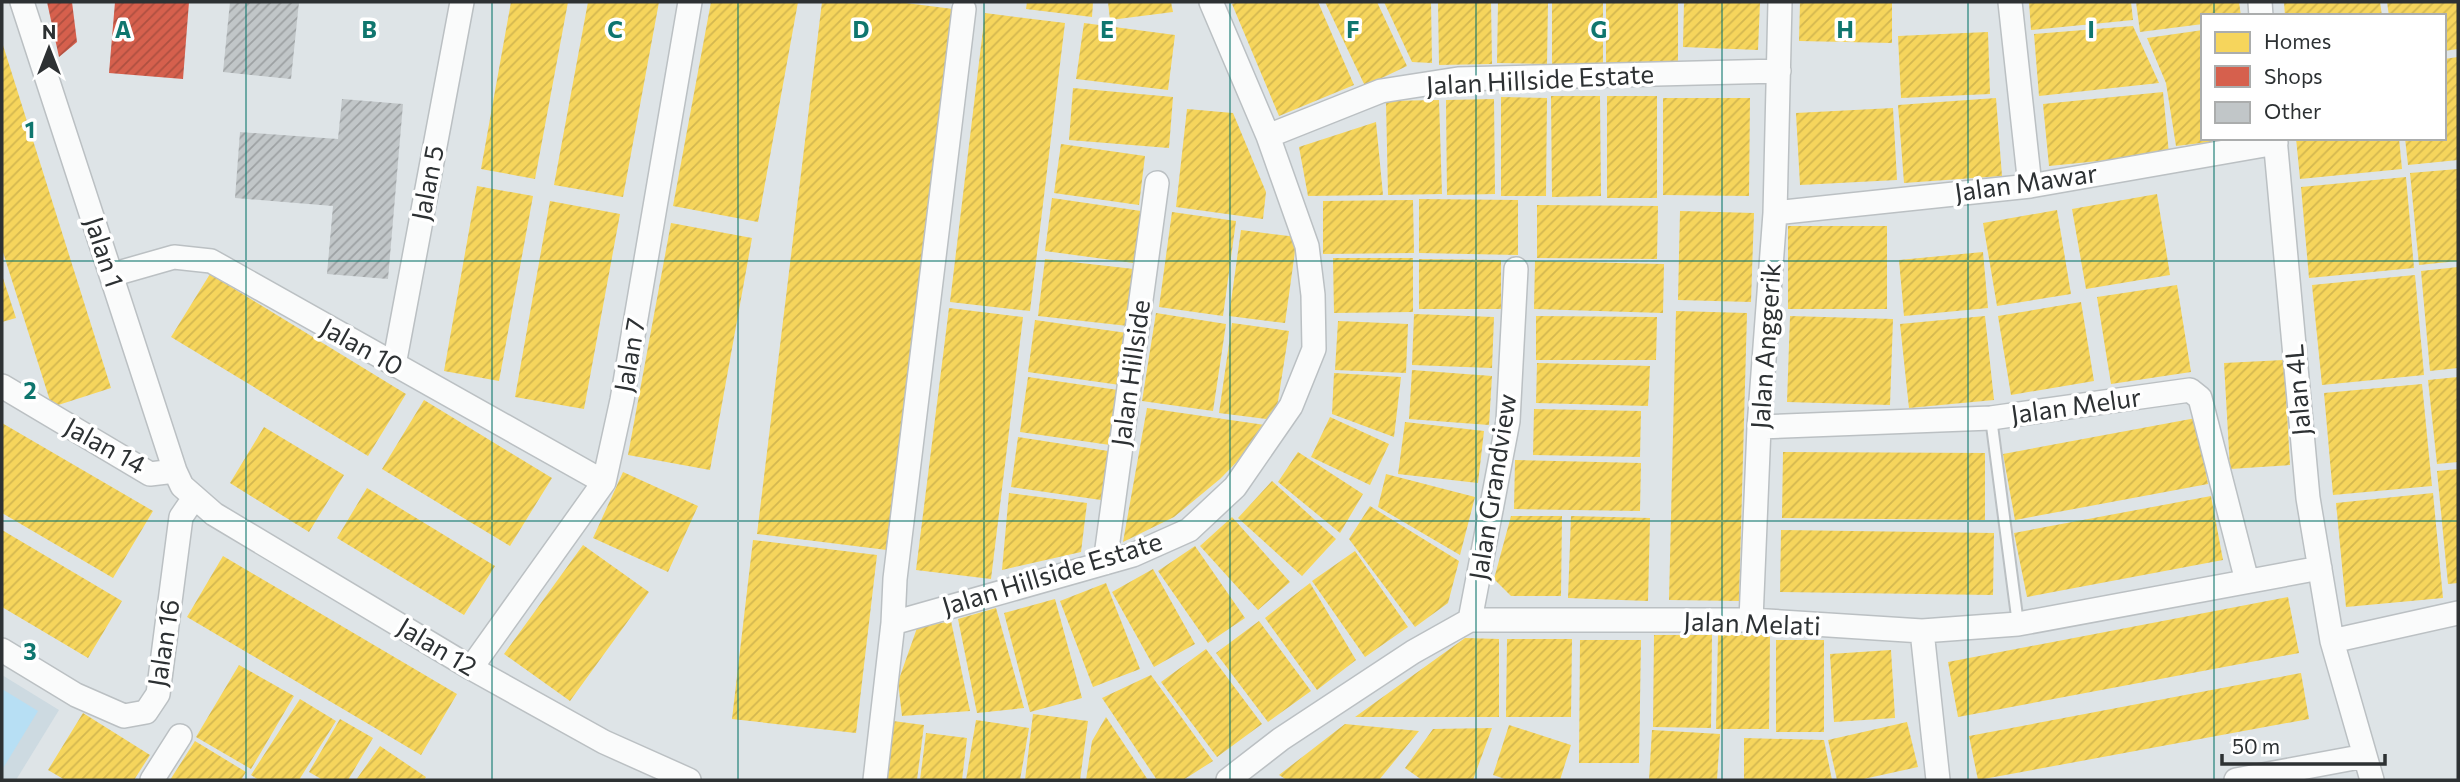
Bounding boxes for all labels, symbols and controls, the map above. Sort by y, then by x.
north arrow [14,14,84,84]
legend [2201,14,2446,140]
text: A [115,15,132,43]
text: B [361,15,377,43]
text: C [607,15,623,43]
text: D [853,15,870,43]
text: E [1100,15,1114,43]
text: F [1346,15,1360,43]
text: G [1591,15,1607,43]
text: H [1836,15,1854,43]
text: I [2087,15,2095,43]
text: N [42,20,56,43]
text: Homes [2264,28,2331,53]
street label: Jalan Hillside Estate [1425,57,1655,100]
text: Shops [2264,63,2323,88]
text: Other [2264,98,2321,123]
text: 1 [25,115,35,143]
street label: Jalan 5 [404,142,449,223]
street label: Jalan Mawar [1952,156,2099,207]
street label: Jalan 1 [80,212,131,291]
street label: Jalan Anggerik [1743,262,1786,430]
street label: Jalan Hillside [1104,297,1155,448]
street label: Jalan 10 [316,310,409,381]
street label: Jalan 7 [607,315,650,394]
street label: Jalan 4L [2277,343,2316,437]
text: 2 [23,376,37,404]
street label: Jalan Melur [2009,380,2143,429]
street label: Jalan Grandview [1461,391,1522,582]
street label: Jalan 14 [60,410,152,480]
street label: Jalan Hillside Estate [938,524,1165,621]
street label: Jalan 16 [140,597,185,689]
street label: Jalan Melati [1683,605,1821,640]
street label: Jalan 12 [393,610,483,681]
text: 3 [23,637,37,665]
scale bar [2222,722,2385,766]
text: 50 m [2232,733,2280,758]

